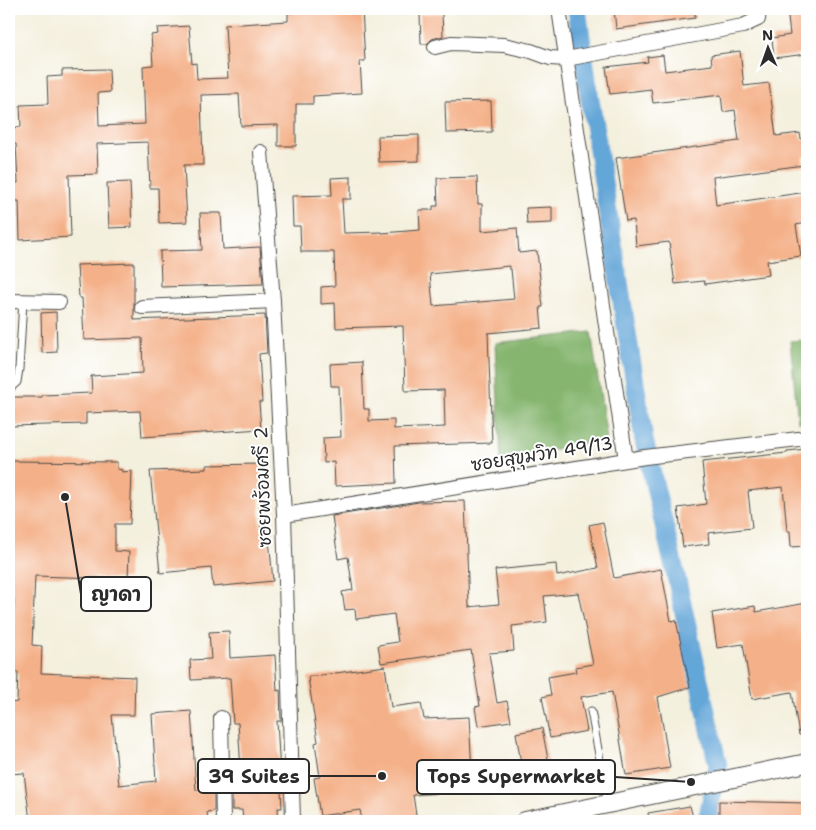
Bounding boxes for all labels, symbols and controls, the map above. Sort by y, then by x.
north arrow [744,22,794,72]
text: N [762,26,773,44]
street label: ซอยพร้อมศรี 2 [249,426,277,548]
street label: ซอยสุขุมวิท 49/13 [469,431,615,479]
callout: ญาดา [81,577,151,611]
text: ญาดา [91,582,141,607]
callout: 39 Suites [198,759,309,793]
callout: Tops Supermarket [417,760,615,794]
text: 39 Suites [208,764,300,789]
text: Tops Supermarket [427,764,605,789]

